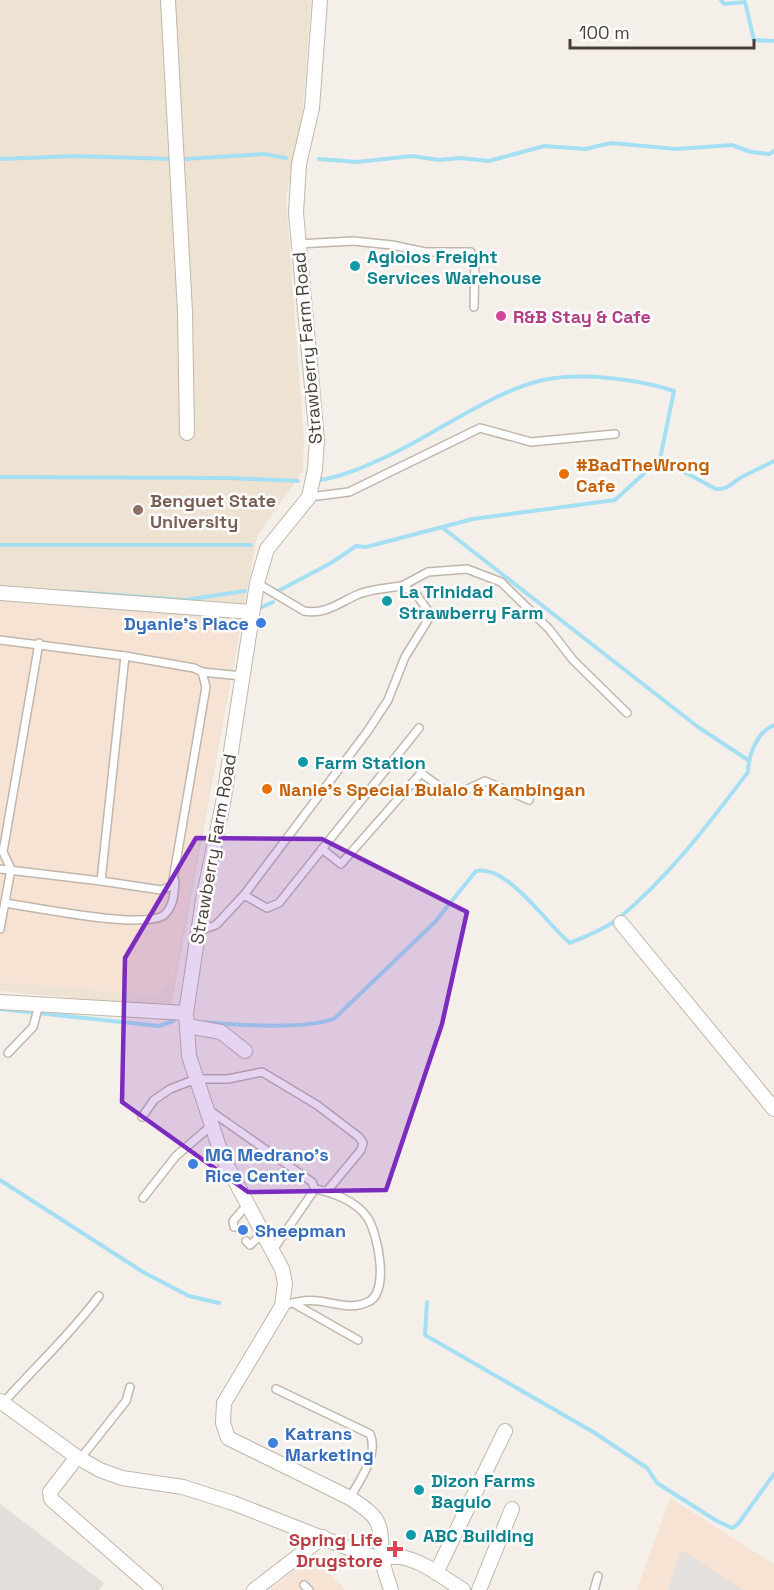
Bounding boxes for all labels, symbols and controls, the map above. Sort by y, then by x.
scale bar [570,12,754,50]
text: 100 m [579,21,630,44]
place label: Aglolos Freight Services Warehouse [367,245,542,289]
street label: Strawberry Farm Road [287,251,327,445]
marker: Aglolos Freight Services Warehouse [348,259,362,273]
place label: R&B Stay & Cafe [513,305,651,328]
marker: R&B Stay & Cafe [494,309,508,323]
place label: #BadTheWrong Cafe [576,453,710,497]
marker: #BadTheWrong Cafe [557,467,571,481]
place label: Benguet State University [150,489,276,533]
marker: Benguet State University [131,503,145,517]
place label: La Trinidad Strawberry Farm [399,580,544,624]
marker: La Trinidad Strawberry Farm [380,594,394,608]
place label: Dyanie's Place [124,612,249,635]
marker: Dyanie's Place [254,616,268,630]
place label: Farm Station [315,751,426,774]
street label: Strawberry Farm Road [185,752,241,946]
marker: Farm Station [296,755,310,769]
place label: Nanie's Special Bulalo & Kambingan [279,778,585,801]
marker: Nanie's Special Bulalo & Kambingan [260,782,274,796]
place label: MG Medrano's Rice Center [205,1143,329,1187]
marker: MG Medrano's Rice Center [186,1157,200,1171]
place label: Sheepman [255,1219,346,1242]
marker: Sheepman [236,1223,250,1237]
place label: Katrans Marketing [285,1422,374,1466]
marker: Katrans Marketing [266,1436,280,1450]
place label: Dizon Farms Baguio [431,1469,535,1513]
marker: Dizon Farms Baguio [412,1483,426,1497]
place label: ABC Building [423,1524,534,1547]
place label: Spring Life Drugstore [289,1528,383,1572]
marker: ABC Building [404,1528,418,1542]
marker: Spring Life Drugstore [388,1542,402,1556]

